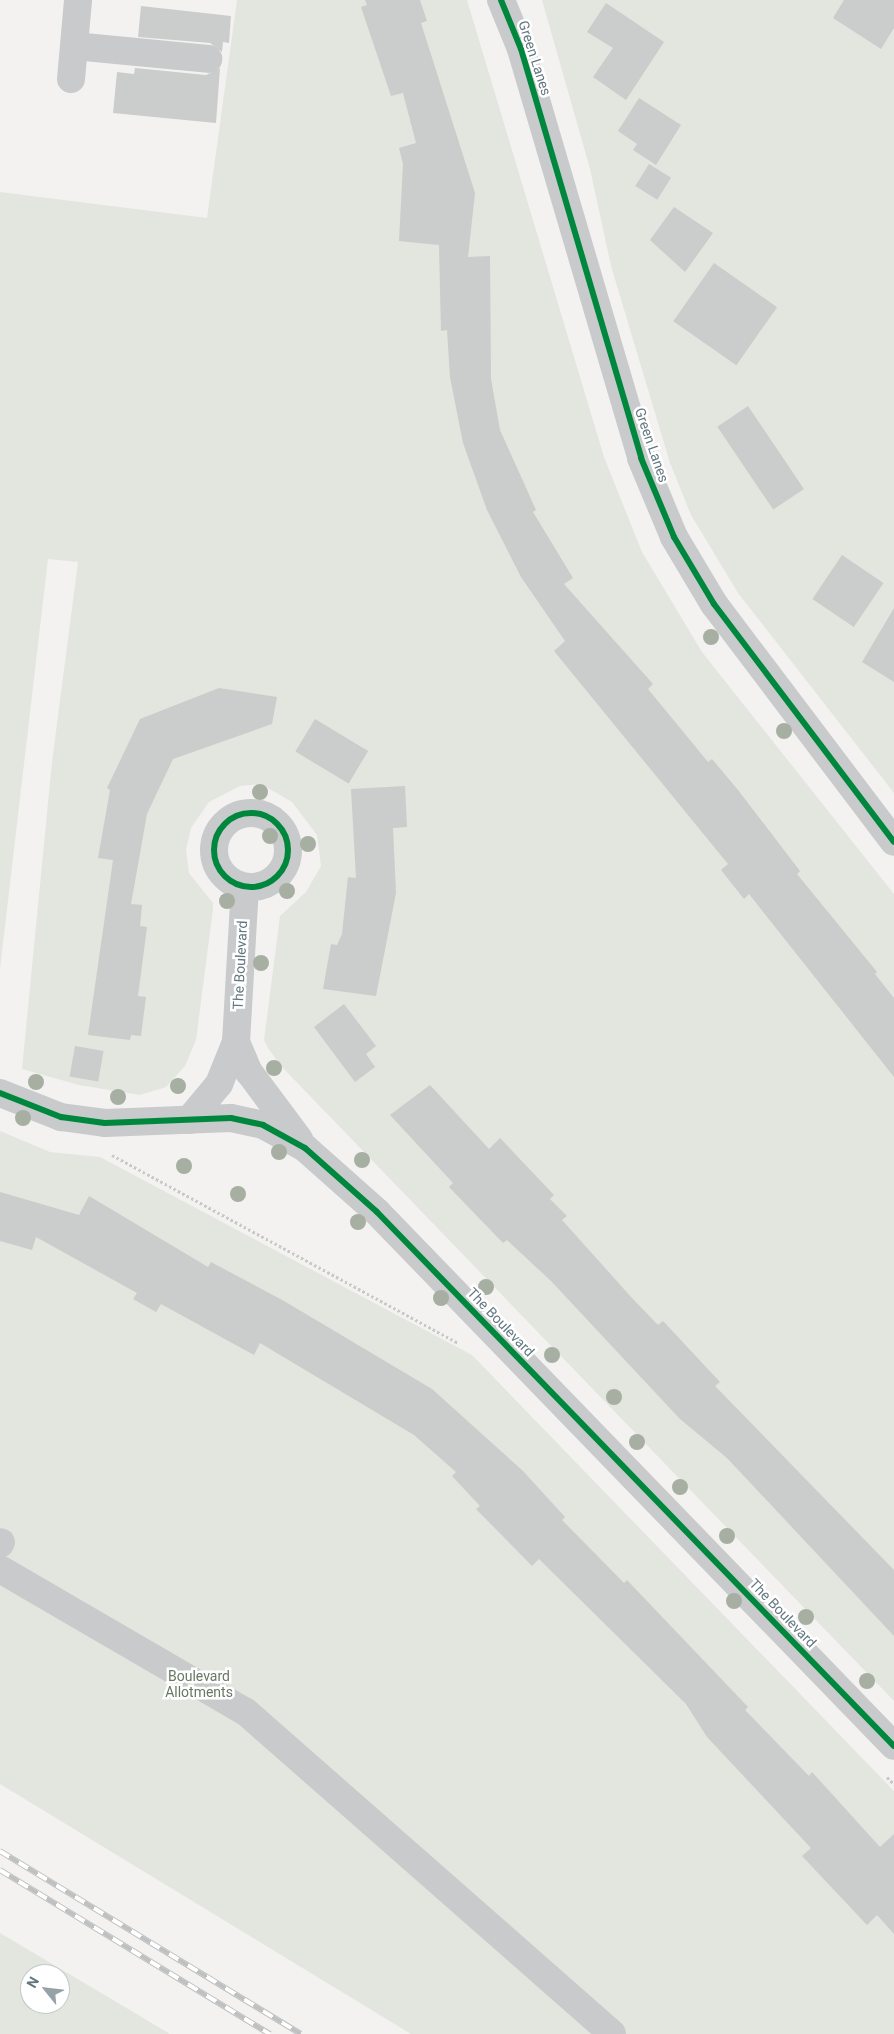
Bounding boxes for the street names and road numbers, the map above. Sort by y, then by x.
street label: Green Lanes [515,18,555,98]
street label: Green Lanes [631,406,673,484]
street label: The Boulevard [229,920,251,1010]
street label: The Boulevard [464,1284,538,1360]
street label: The Boulevard [746,1575,820,1651]

